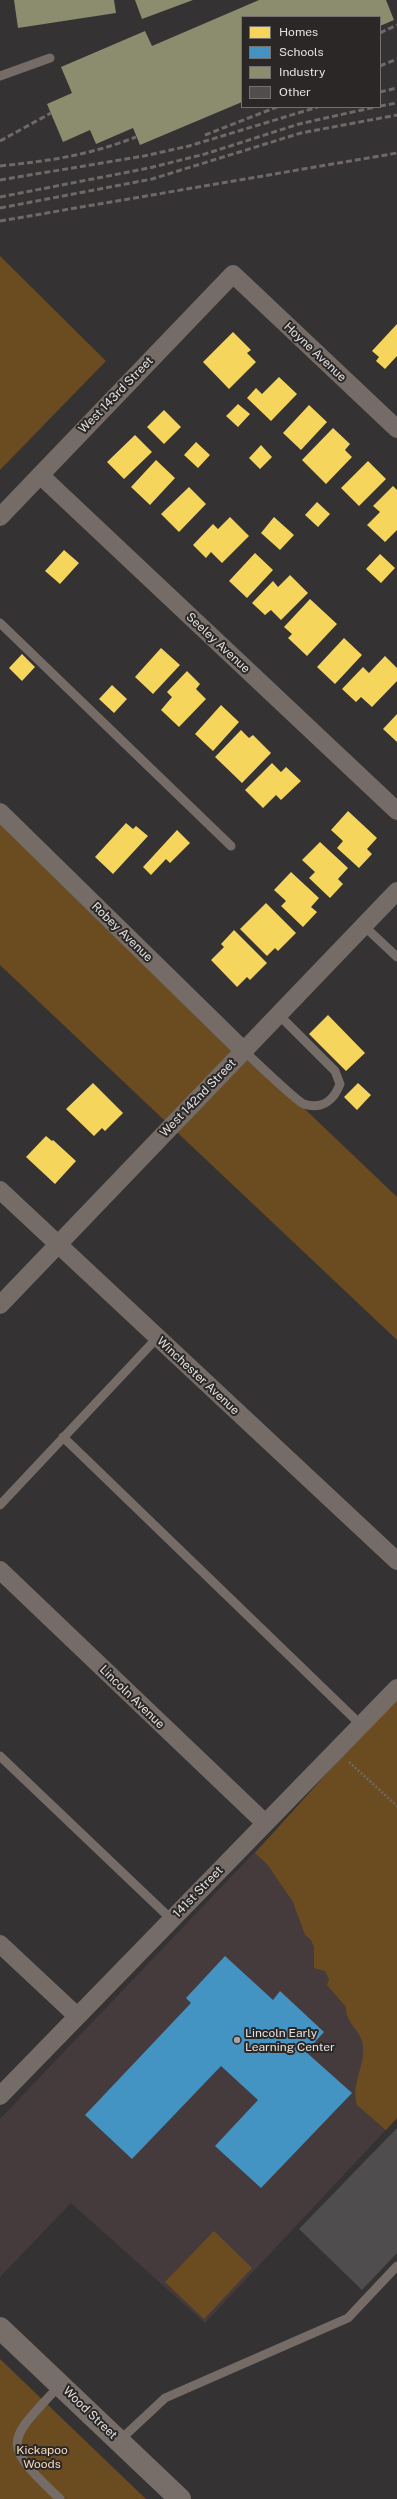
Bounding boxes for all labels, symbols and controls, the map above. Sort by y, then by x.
legend [241,16,381,108]
text: Homes [279,25,318,39]
text: Schools [279,45,324,59]
text: Industry [279,65,325,79]
text: Other [279,85,311,99]
street label: Hoyne Avenue [281,319,349,385]
street label: West 143rd Street [76,354,156,436]
street label: Seeley Avenue [183,610,253,676]
street label: Robey Avenue [89,899,155,965]
street label: West 142nd Street [157,1056,239,1140]
street label: Winchester Avenue [154,1334,242,1418]
street label: Lincoln Avenue [96,1662,168,1732]
street label: 141st Street [170,1863,226,1921]
place label: Lincoln Early Learning Center [245,2026,335,2054]
marker: Lincoln Early Learning Center [232,2035,242,2045]
street label: Wood Street [60,2384,120,2442]
park label: Kickapoo Woods [16,2443,68,2471]

